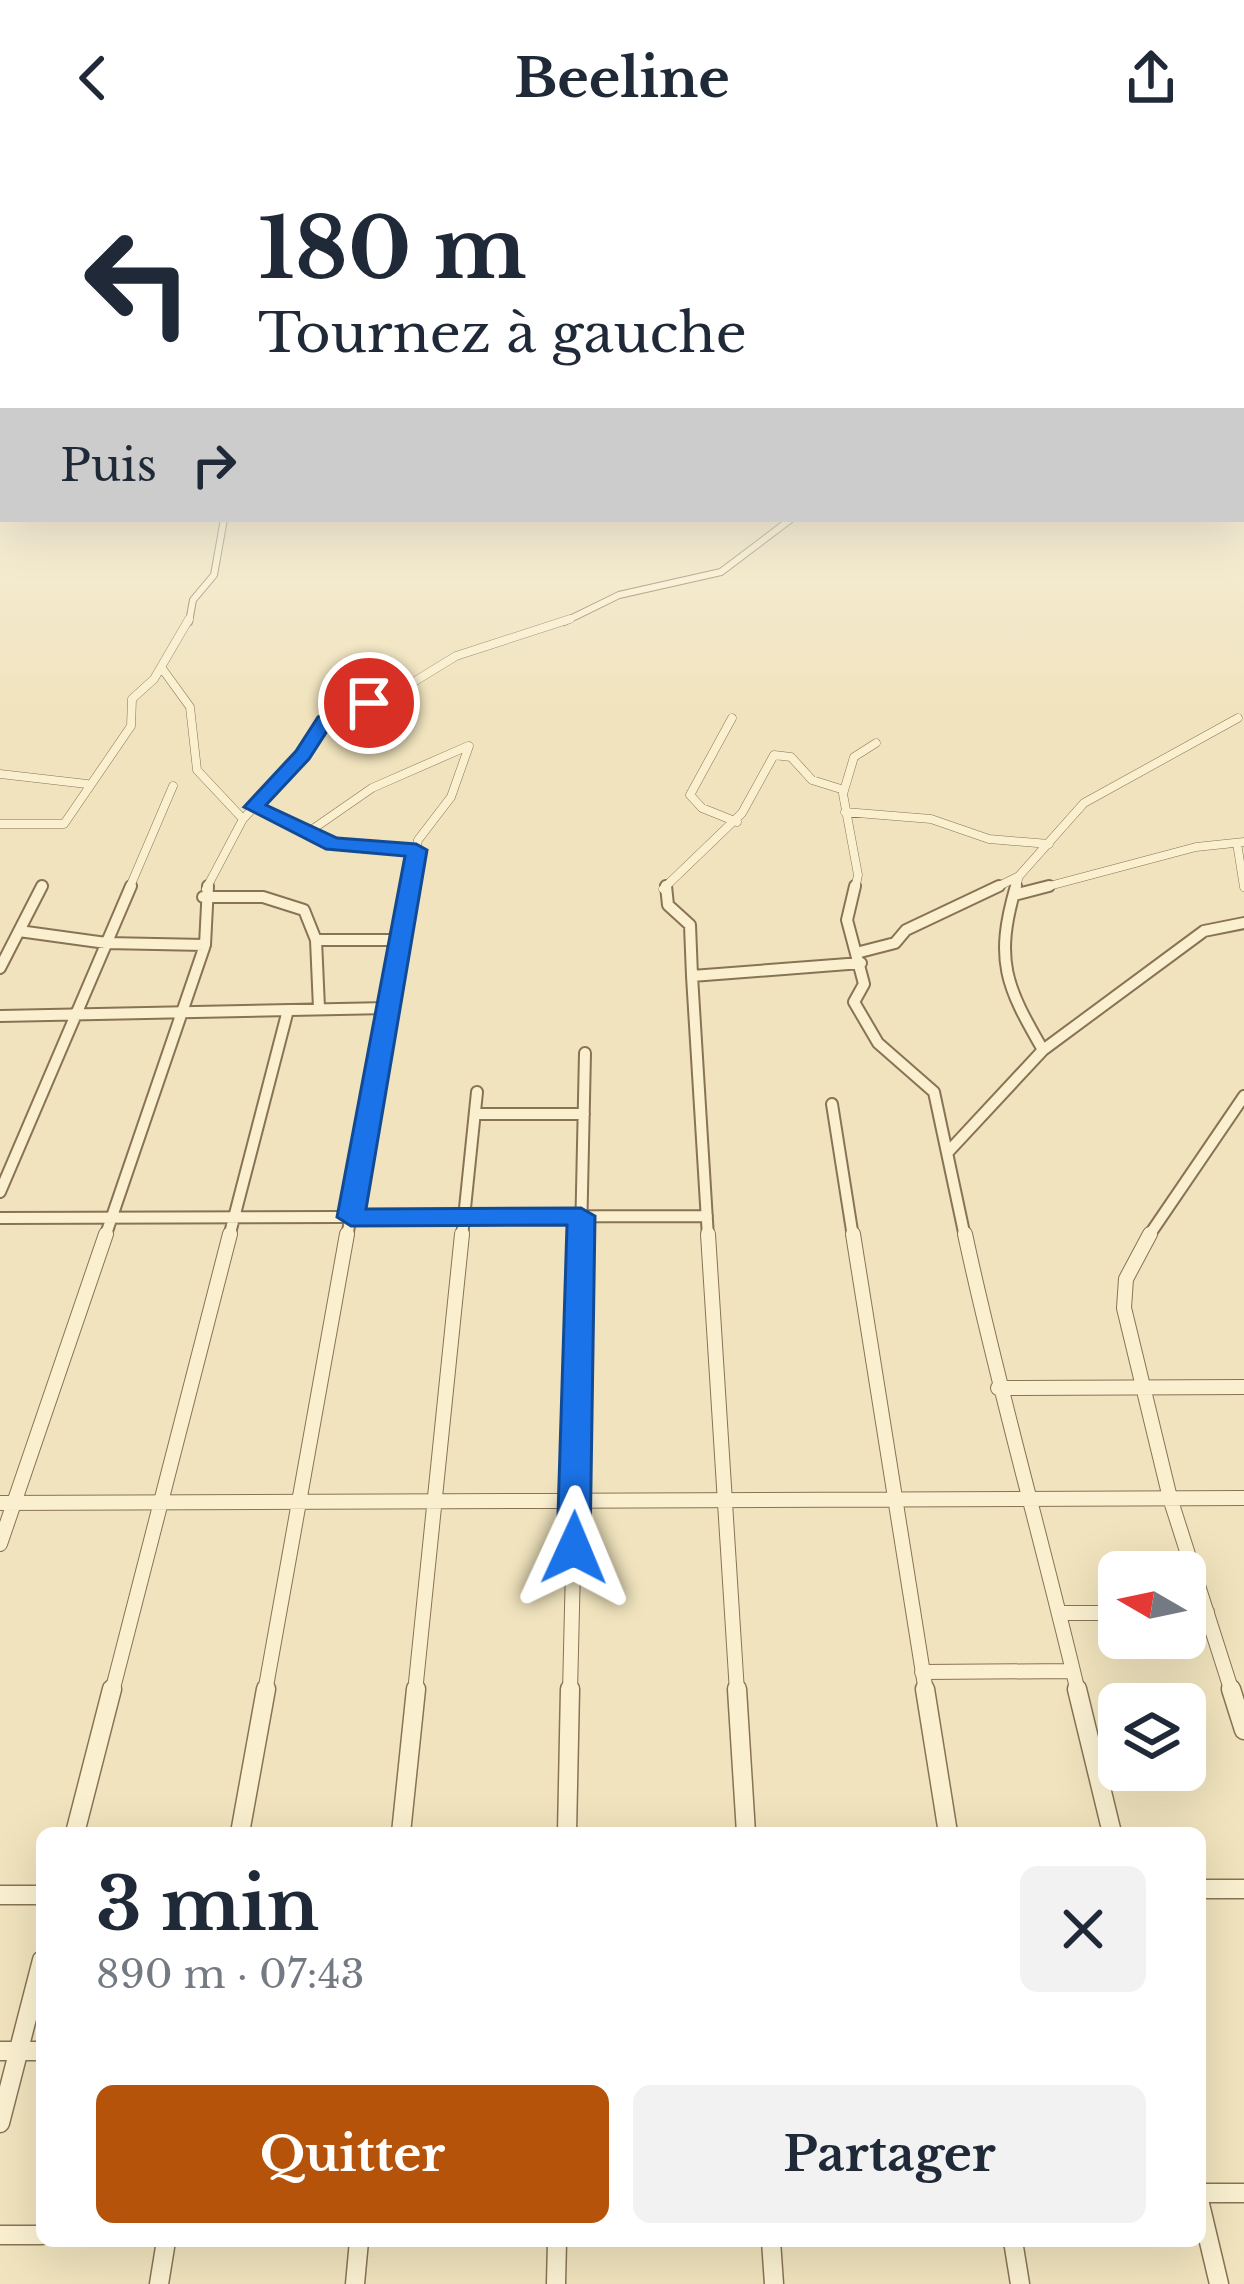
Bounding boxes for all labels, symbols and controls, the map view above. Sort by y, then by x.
icon: back [60,45,126,111]
text: Beeline [514,45,730,112]
icon: share [1118,45,1184,111]
text: 180 m [258,197,527,301]
icon: left [60,204,216,360]
text: Tournez à gauche [258,300,747,367]
icon: right [181,432,247,498]
text: Puis [60,437,157,493]
pin [318,652,420,754]
icon: arrive [336,670,402,736]
position arrow [511,1485,637,1611]
north arrow [1098,1551,1206,1659]
map controls [1098,1551,1206,1791]
button: layers [1098,1683,1206,1791]
text: 3 min [96,1860,319,1949]
button: close [1020,1866,1146,1992]
text: 890 m · 07:43 [96,1950,364,1999]
button: Quitter [96,2085,609,2223]
button: Partager [633,2085,1146,2223]

